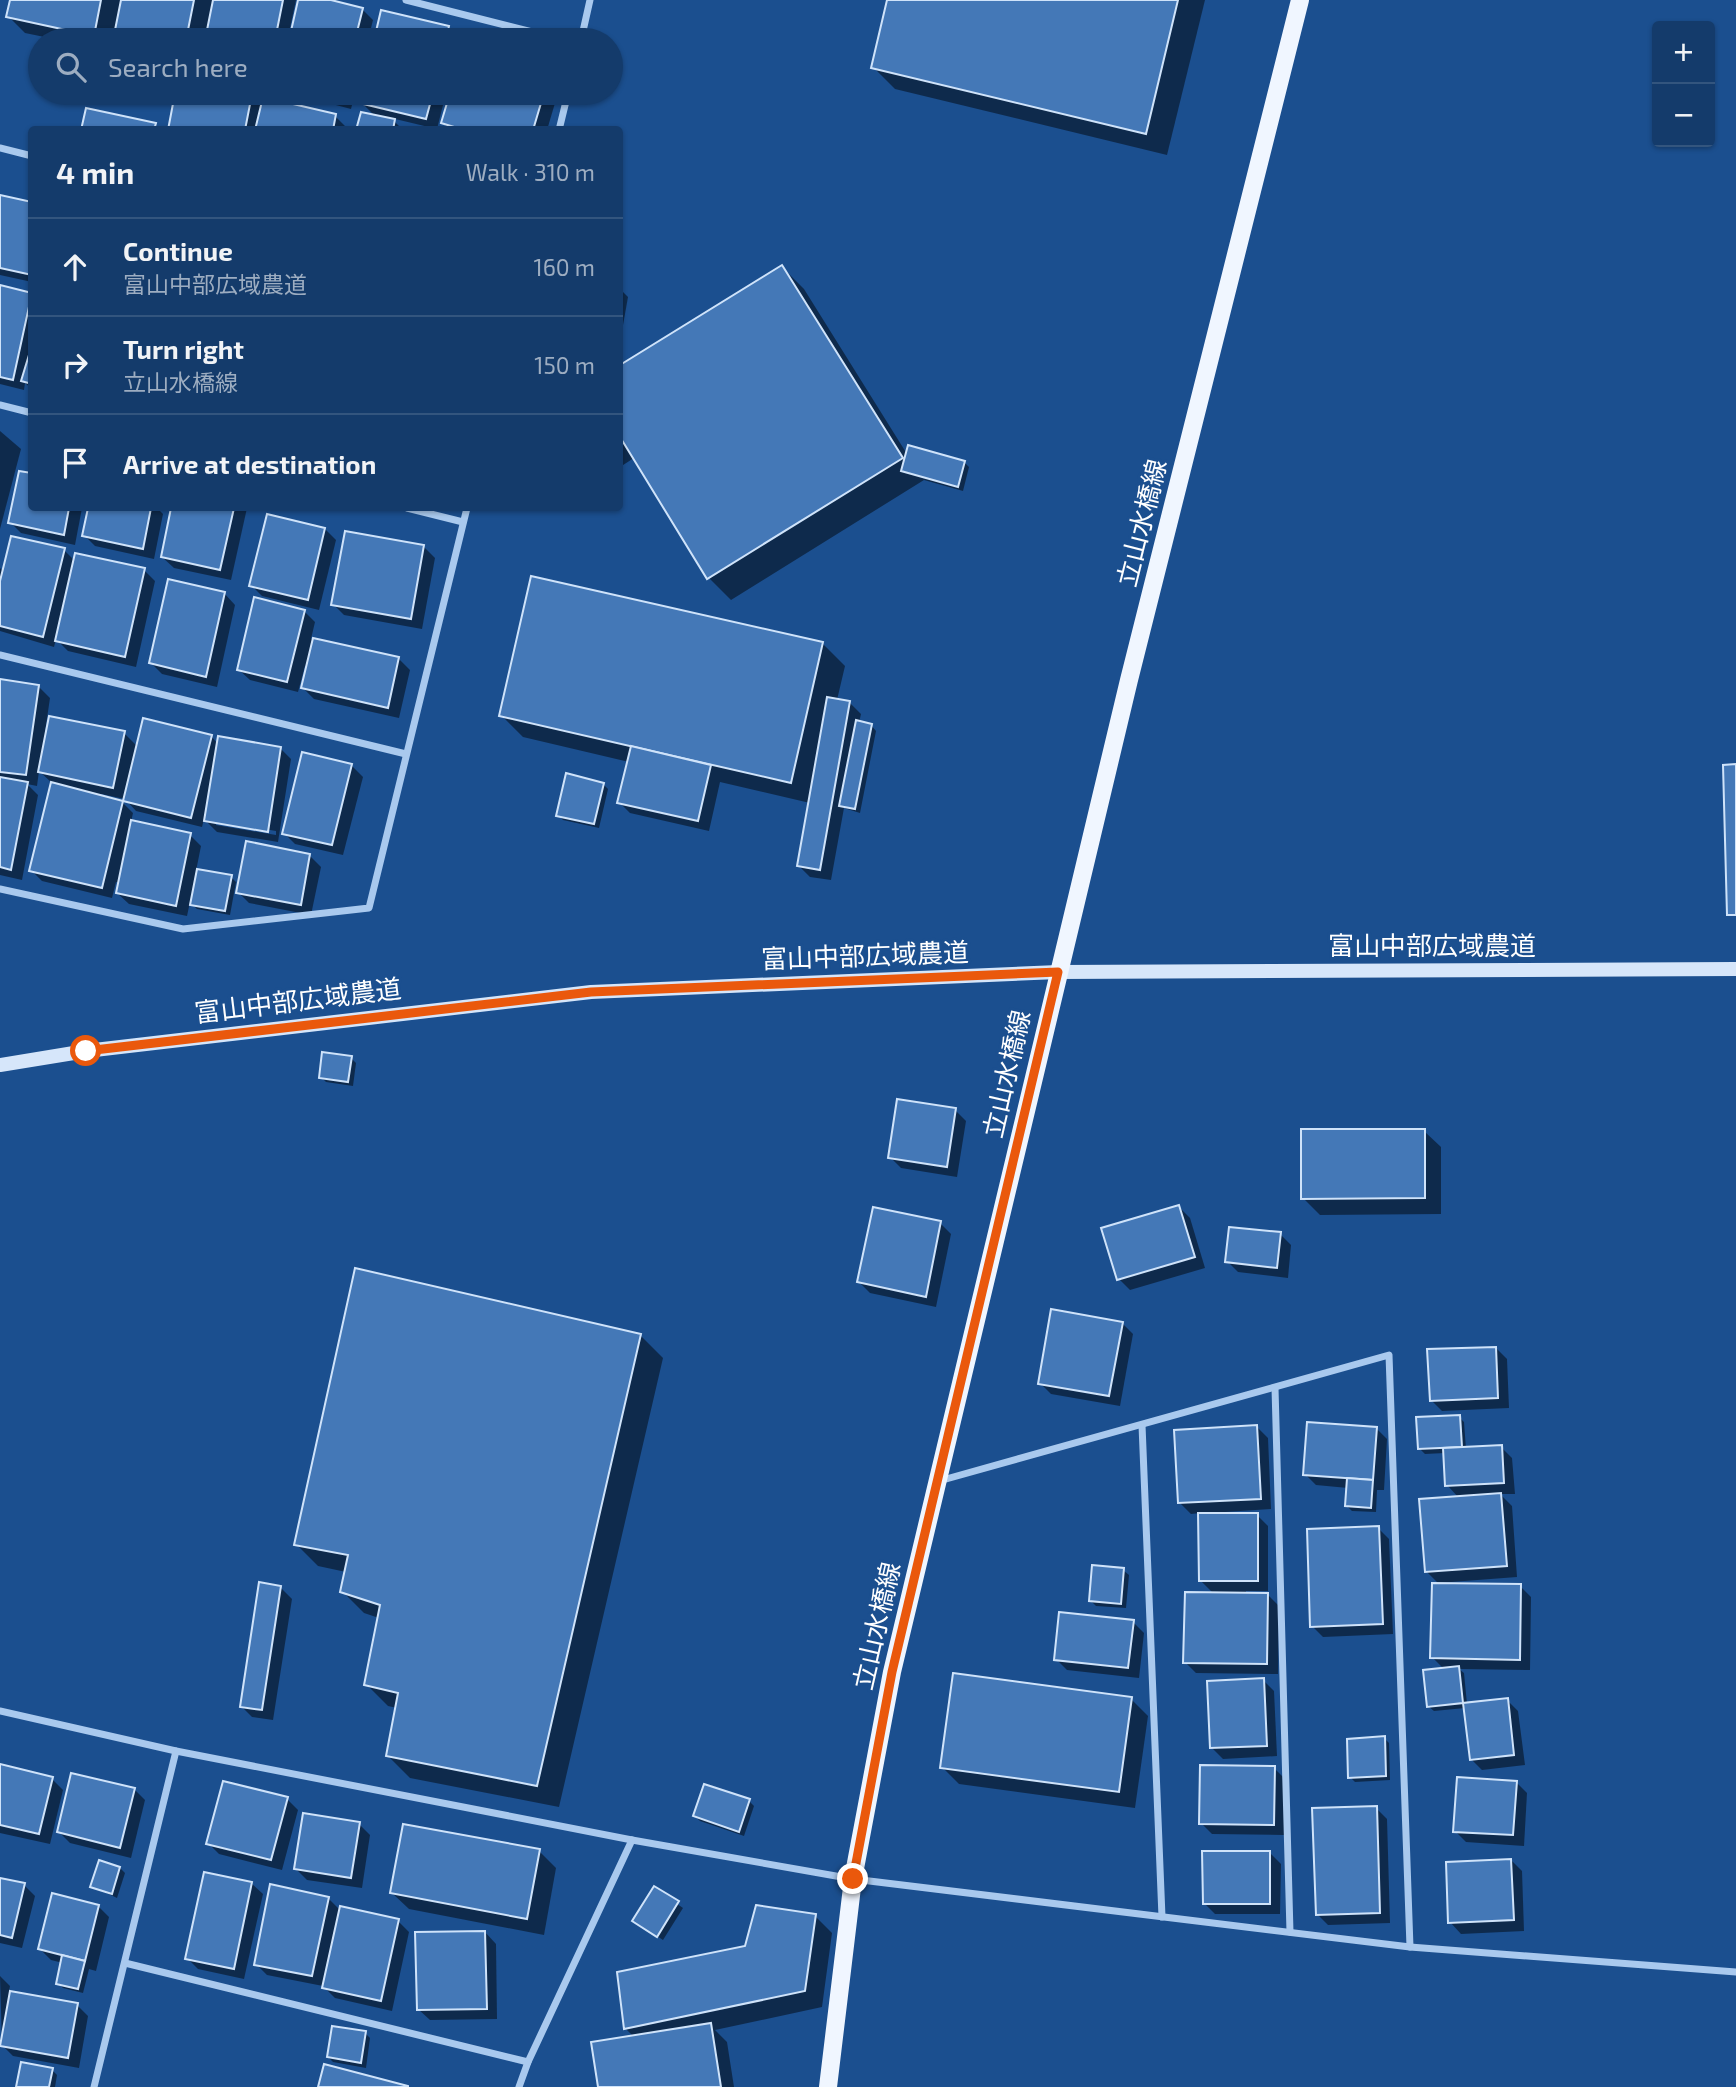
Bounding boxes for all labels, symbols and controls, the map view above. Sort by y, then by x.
map controls [1652,21,1715,147]
button: + [1652,21,1715,84]
search box [28,28,623,105]
icon: search [52,48,90,86]
text: Search here [108,51,248,82]
button: − [1652,84,1715,147]
text: 4 min [56,154,134,190]
text: Walk · 310 m [466,158,595,186]
text: Continue [123,235,233,266]
icon: ahead [56,248,94,286]
text: 160 m [534,253,595,281]
text: 富山中部広域農道 [123,270,307,298]
text: Turn right [123,333,244,364]
icon: right [56,346,94,384]
text: 150 m [534,351,595,379]
text: 立山水橋線 [123,368,238,396]
icon: arrive [56,444,94,482]
text: Arrive at destination [123,448,376,479]
street label: 立山水橋線 [1110,456,1171,589]
street label: 富山中部広域農道 [1328,929,1536,960]
street label: 富山中部広域農道 [760,935,969,974]
street label: 富山中部広域農道 [193,971,403,1028]
street label: 立山水橋線 [976,1007,1035,1140]
route start [70,1035,101,1066]
street label: 立山水橋線 [846,1559,905,1692]
route end [837,1863,868,1894]

